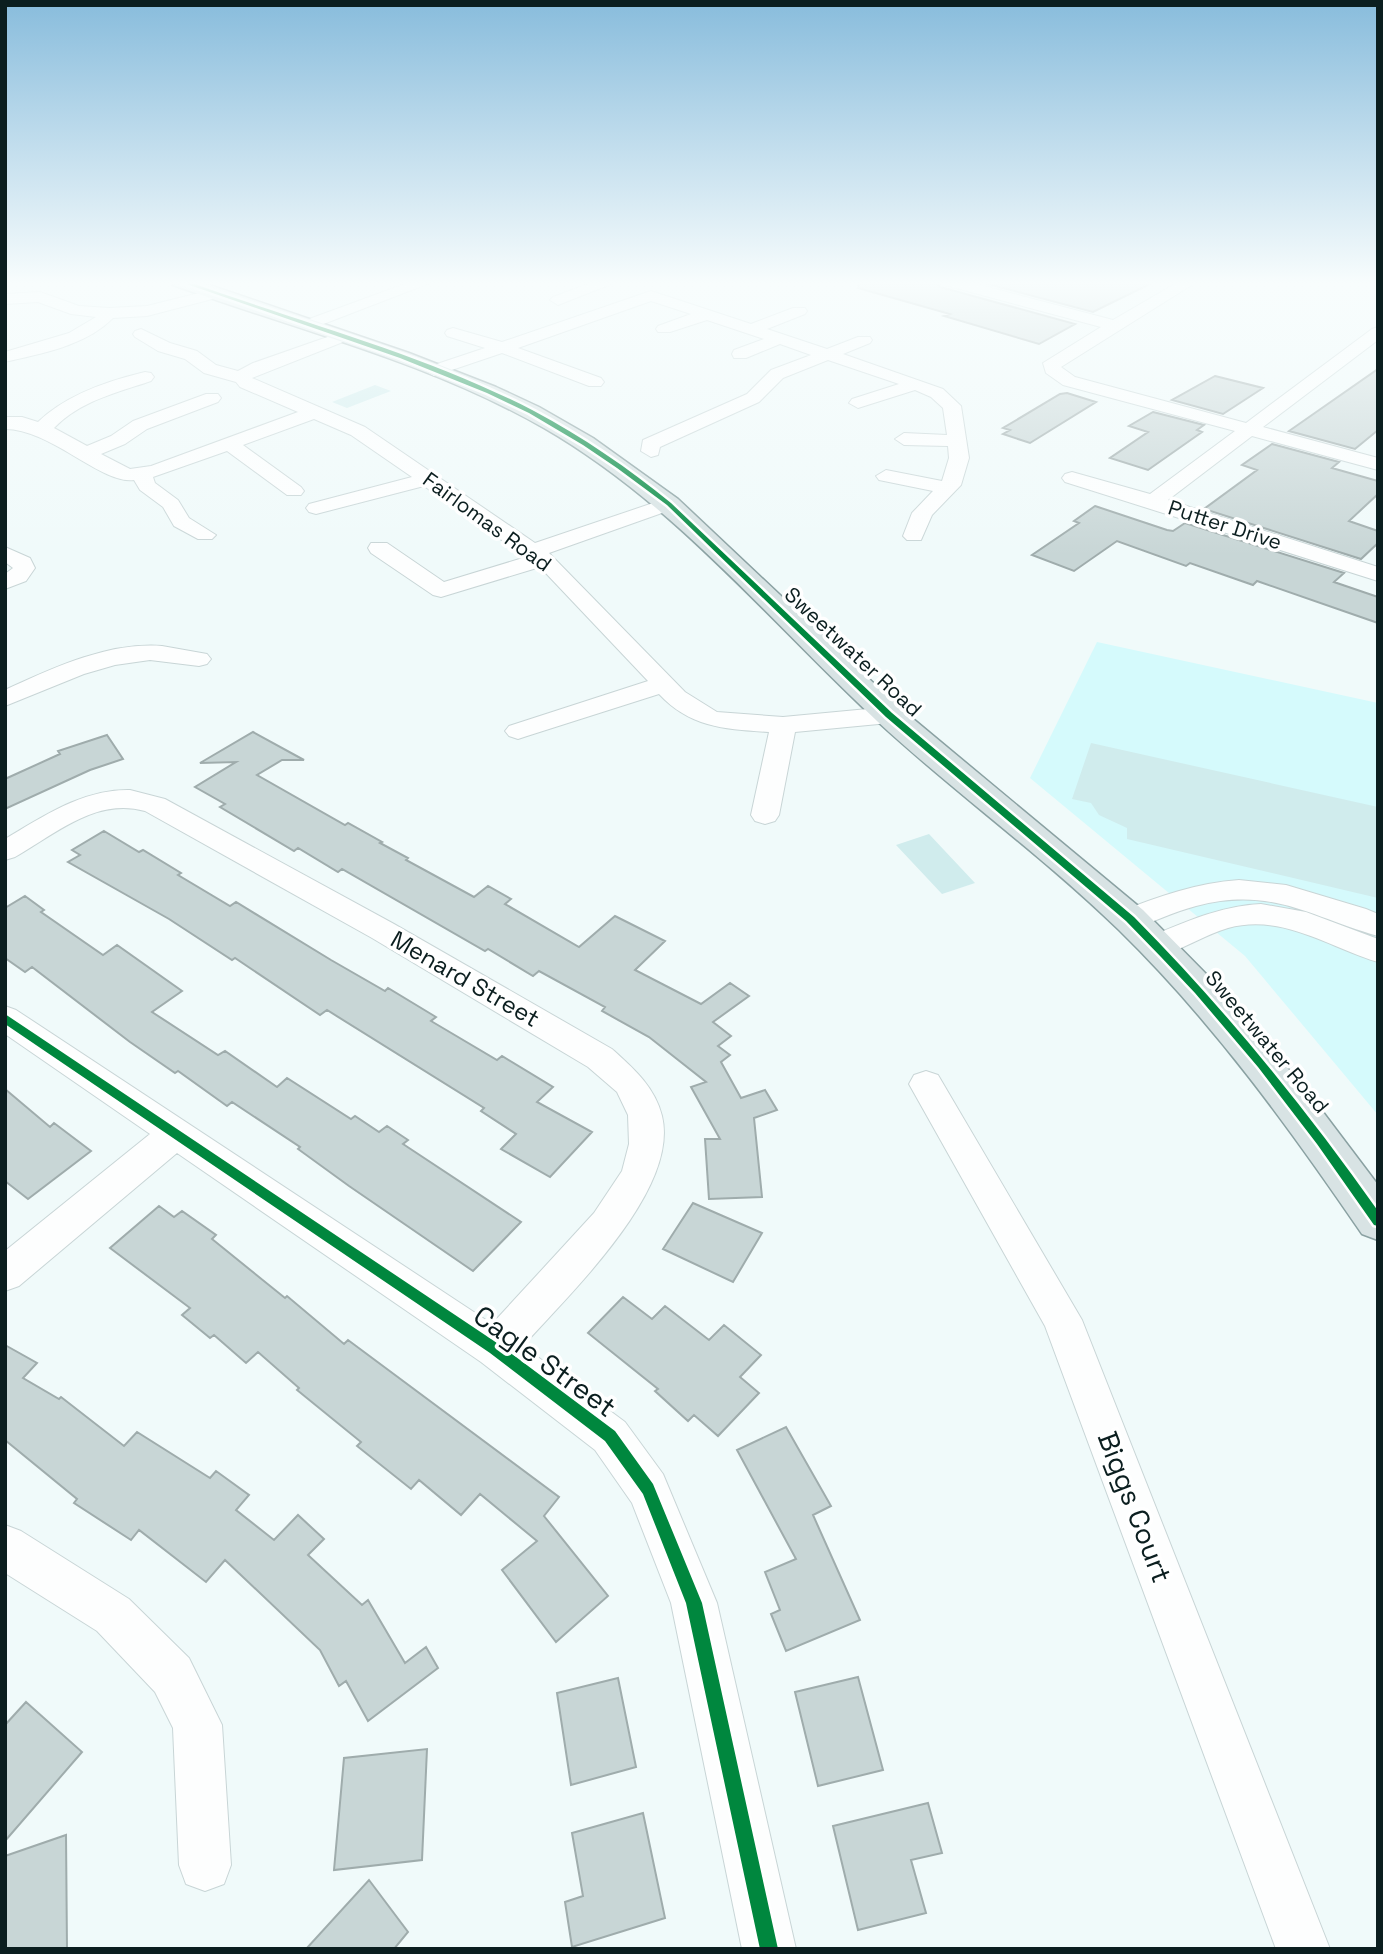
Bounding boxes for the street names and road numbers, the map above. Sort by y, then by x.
street label: Fairlomas Road [418,466,557,577]
street label: Putter Drive [1165,493,1285,556]
street label: Sweetwater Road [779,581,928,722]
street label: Menard Street [385,923,545,1034]
street label: Sweetwater Road [1200,965,1335,1119]
street label: Cagle Street [467,1297,623,1425]
street label: Biggs Court [1090,1426,1180,1588]

